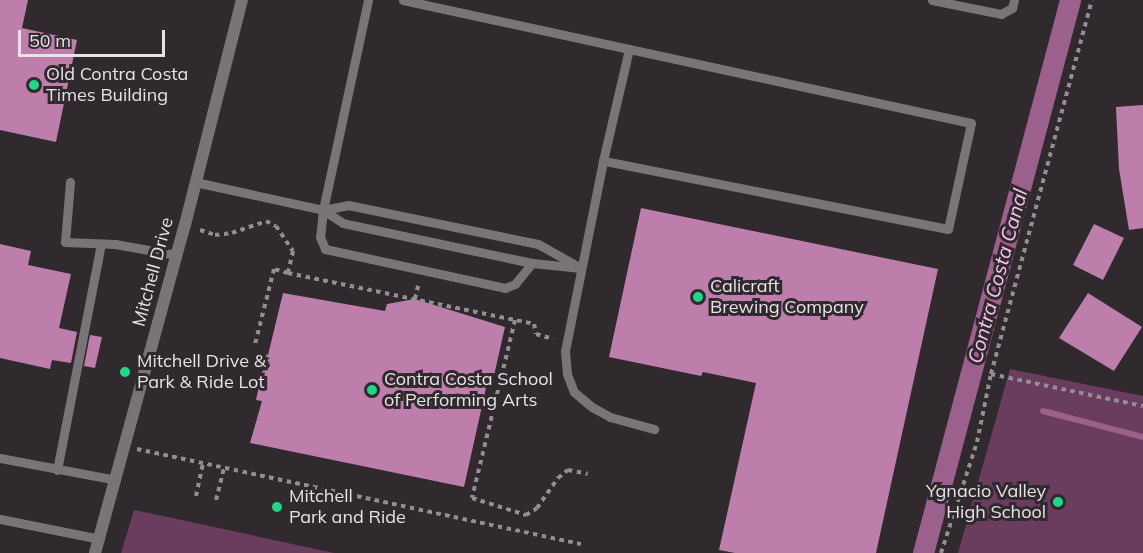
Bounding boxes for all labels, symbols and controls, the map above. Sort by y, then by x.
scale bar [21,18,168,56]
text: 50 m [29,29,71,52]
place label: Old Contra Costa Times Building [46,64,188,106]
marker: Old Contra Costa Times Building [27,78,41,92]
water label: Contra Costa Canal [962,186,1032,366]
street label: Mitchell Drive [128,215,178,329]
place label: Calicraft Brewing Company [710,276,864,318]
marker: Calicraft Brewing Company [691,290,705,304]
place label: Mitchell Drive & Park & Ride Lot [137,351,266,394]
marker: Mitchell Drive & Park & Ride Lot [118,365,132,379]
place label: Contra Costa School of Performing Arts [384,369,553,412]
marker: Contra Costa School of Performing Arts [365,383,379,397]
place label: Ygnacio Valley High School [926,481,1046,524]
place label: Mitchell Park and Ride [289,486,406,528]
marker: Ygnacio Valley High School [1051,495,1065,509]
marker: Mitchell Park and Ride [270,500,284,514]

